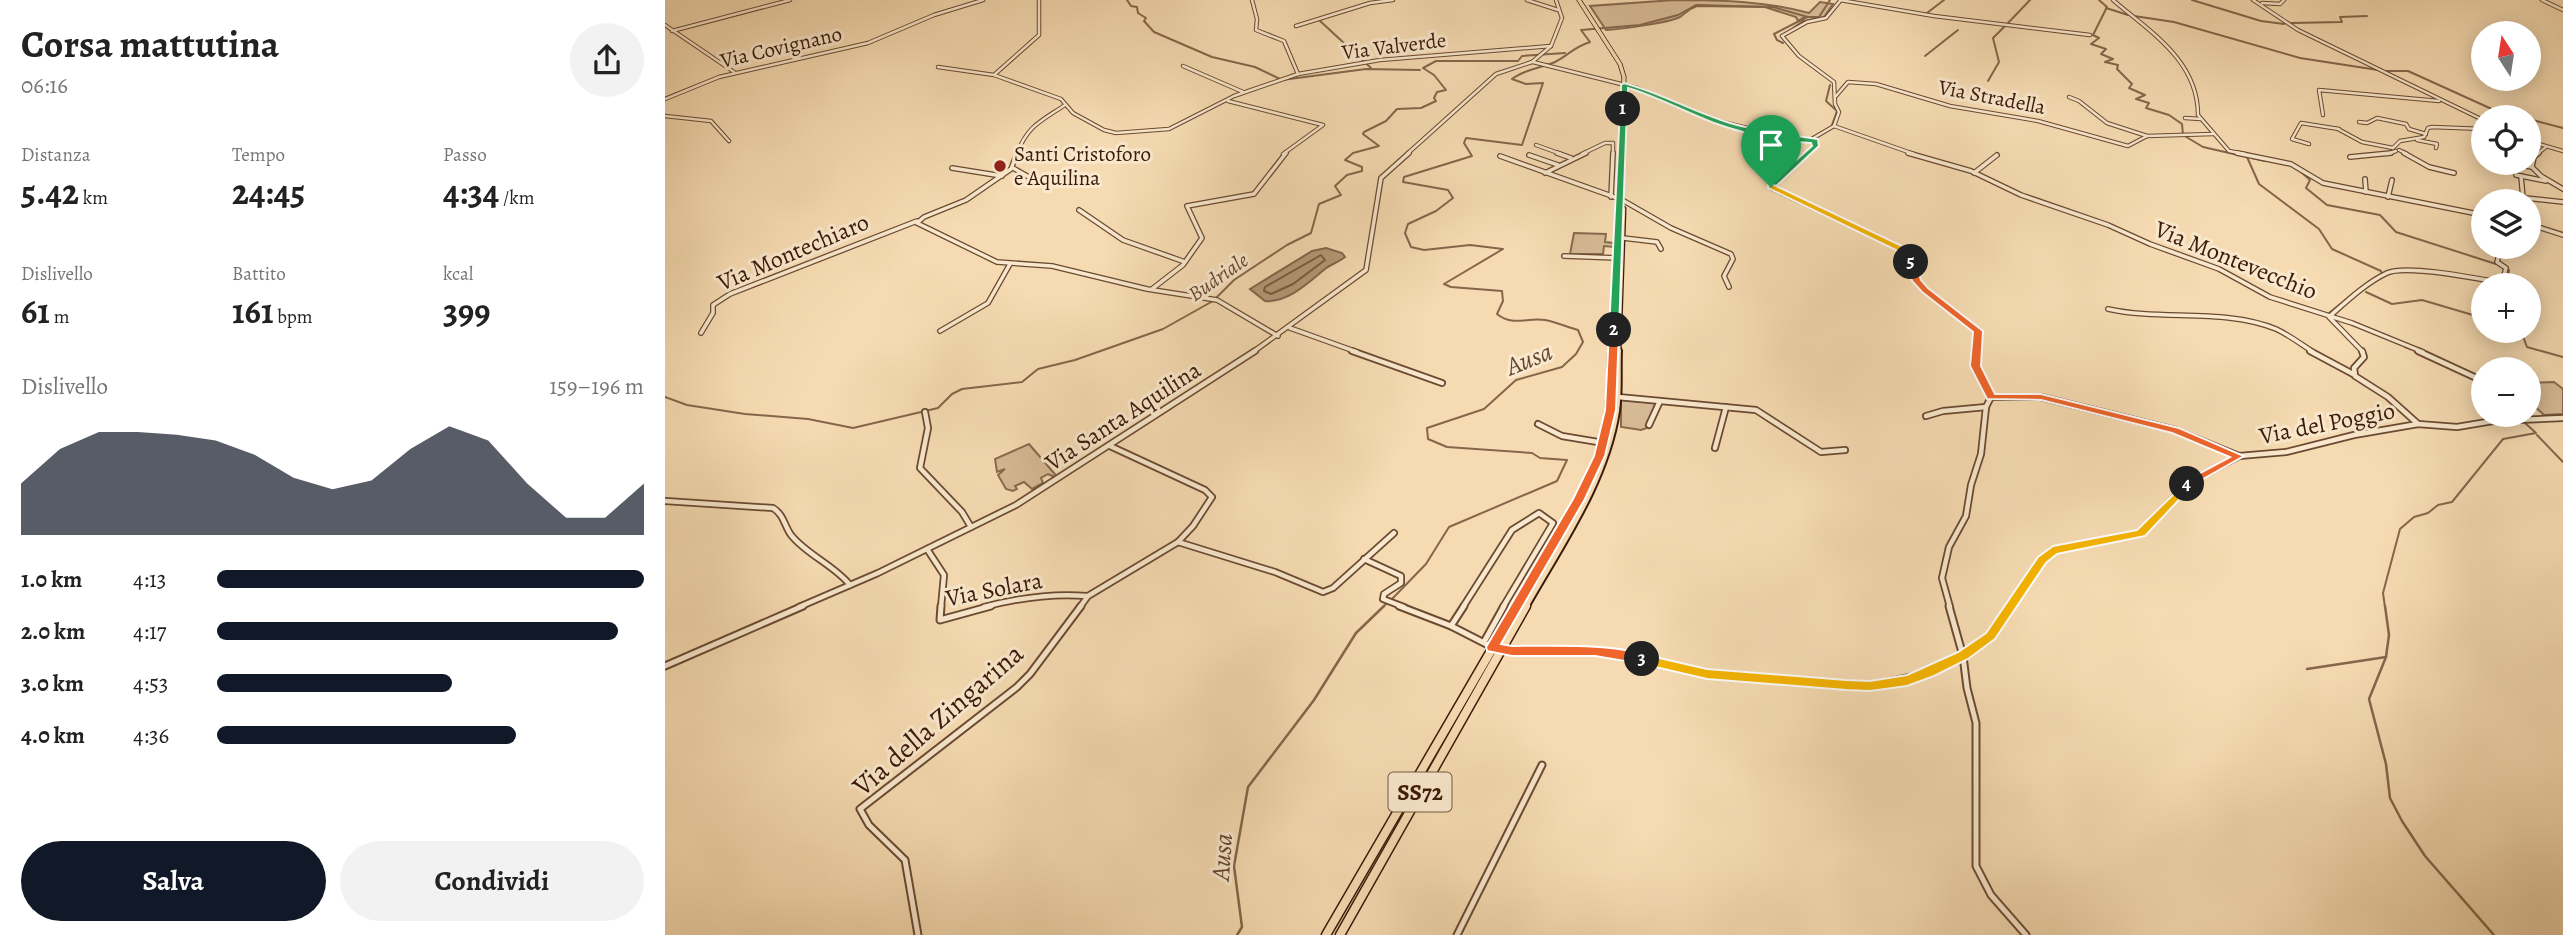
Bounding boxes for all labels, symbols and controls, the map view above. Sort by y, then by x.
text: Corsa mattutina [21,18,279,70]
street label: Via Covignano [717,19,844,75]
north arrow [2471,21,2541,91]
map controls [2471,21,2541,427]
button: share [570,23,644,97]
street label: Via Valverde [1339,26,1448,66]
text: 06:16 [21,70,68,101]
street label: Via Stradella [1935,73,2048,121]
pin: 1 [1605,92,1641,126]
text: 1 [1619,95,1626,121]
button: locate [2471,105,2541,175]
pin [1741,115,1801,187]
icon: arrive [1752,126,1790,164]
place label: Santi Cristoforo e Aquilina [1014,140,1151,192]
text: Distanza [21,142,90,168]
text: Tempo [232,142,285,168]
text: Passo [443,142,487,168]
marker: Santi Cristoforo e Aquilina [992,158,1008,174]
text: 5.42 [21,168,79,216]
text: 24:45 [232,168,305,216]
text: 4:34 [443,168,499,216]
text: km [79,185,108,211]
text: /km [499,185,535,211]
button: layers [2471,189,2541,259]
street label: Via Montechiaro [711,206,874,299]
street label: Via Montevecchio [2149,212,2322,307]
pin: 5 [1893,244,1929,280]
water label: Budriale [1182,246,1254,308]
text: 5 [1906,248,1915,274]
text: Dislivello [21,261,93,287]
text: Battito [232,261,286,287]
text: kcal [443,261,473,287]
button: + [2471,273,2541,343]
text: 61 [21,287,50,335]
text: 161 [232,287,273,335]
text: 399 [443,287,490,335]
text: m [50,304,69,330]
text: bpm [273,304,313,330]
pin: 2 [1597,312,1632,348]
text: 2 [1609,316,1618,342]
water label: Ausa [1499,334,1558,385]
street label: Via Santa Aquilina [1038,353,1208,479]
button: − [2471,357,2541,427]
text: Dislivello [21,371,108,402]
text: 159–196 m [549,371,644,402]
street label: Via del Poggio [2255,394,2398,452]
pin: 4 [2169,466,2205,502]
text: 4 [2182,470,2191,496]
text: 1.0 km [21,564,82,595]
text: 4:13 [133,564,166,595]
street label: Via Solara [942,564,1046,614]
text: 2.0 km [21,616,85,647]
text: 4:17 [133,616,166,647]
street label: Via della Zingarina [844,635,1032,806]
pin: 3 [1625,642,1660,676]
text: 3 [1637,645,1646,671]
text: 3.0 km [21,668,84,699]
text: 4:53 [133,668,168,699]
text: 4.0 km [21,720,85,751]
text: 4:36 [133,720,169,751]
road number: SS72 [1389,772,1451,812]
water label: Ausa [1203,832,1241,884]
button: Salva [21,841,326,921]
button: Condividi [340,841,644,921]

